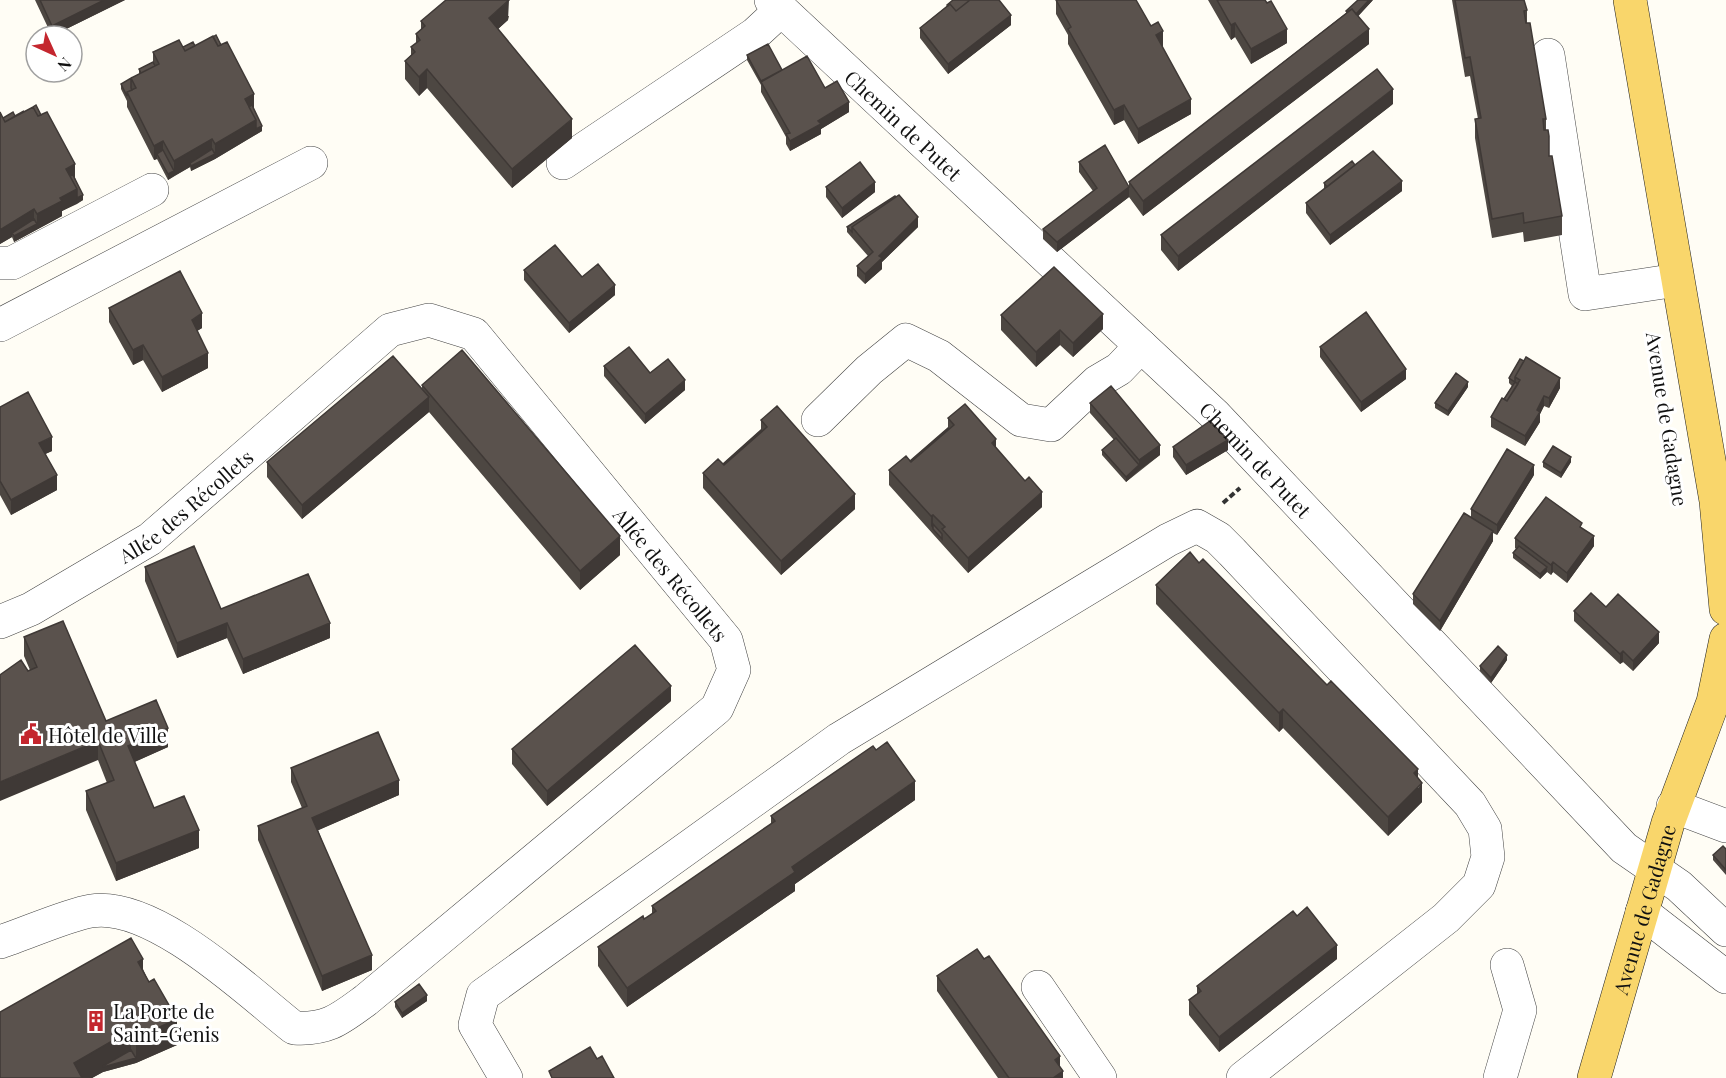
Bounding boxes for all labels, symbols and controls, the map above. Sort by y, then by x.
north arrow [24,24,84,84]
text: N [53,53,76,77]
street label: Chemin de Putet [840,63,969,186]
street label: Avenue de Gadagne [1641,329,1695,508]
street label: Chemin de Putet [1195,395,1319,523]
street label: Allée des Récollets [112,443,258,569]
street label: Allée des Récollets [608,500,735,646]
place label: Hôtel de Ville [48,721,167,748]
public building icon: Hôtel de Ville [19,722,43,746]
street label: Avenue de Gadagne [1605,821,1681,998]
place label: La Porte de Saint-Genis [113,997,220,1047]
building icon: La Porte de Saint-Genis [84,1009,108,1033]

